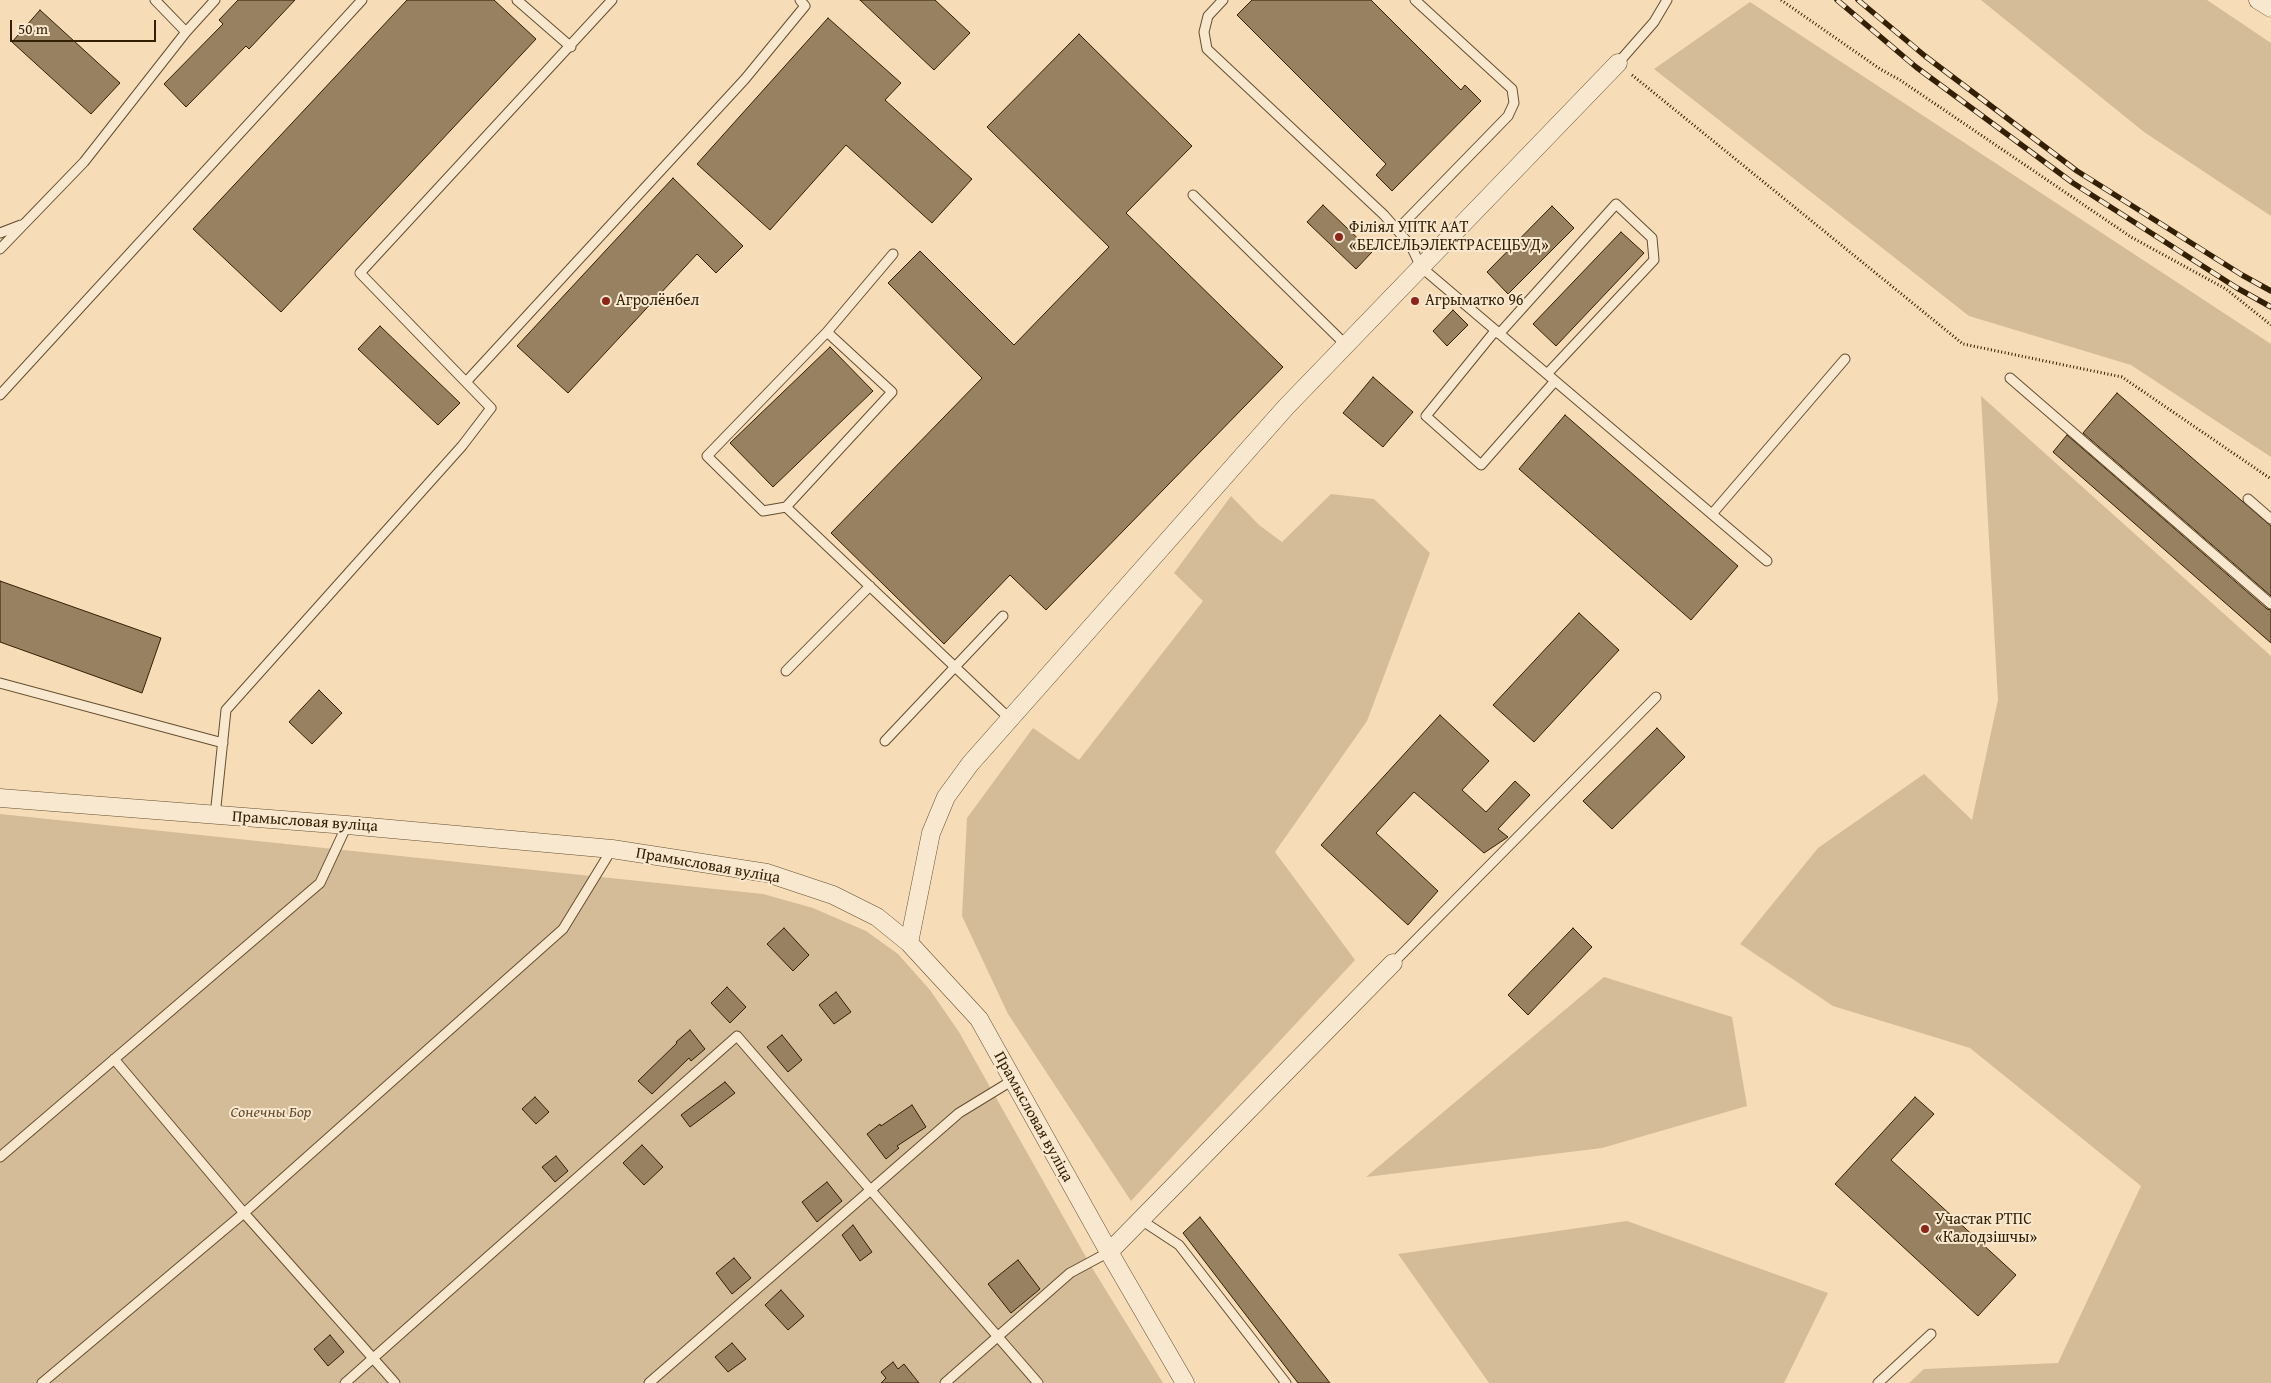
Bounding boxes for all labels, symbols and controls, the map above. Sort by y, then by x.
scale bar [12,10,159,42]
text: 50 m [18,18,48,39]
place label: Філіял УПТК ААТ «БЕЛСЕЛЬЭЛЕКТРАСЕЦБУД» [1349,218,1549,256]
marker: Філіял УПТК ААТ «БЕЛСЕЛЬЭЛЕКТРАСЕЦБУД» [1333,231,1345,243]
place label: Агролёнбел [616,291,699,311]
place label: Агрыматко 96 [1425,291,1524,311]
marker: Агролёнбел [600,295,612,307]
marker: Агрыматко 96 [1409,295,1421,307]
street label: Прамысловая вуліца [231,807,379,837]
street label: Прамысловая вуліца [634,844,782,888]
street label: Прамысловая вуліца [989,1048,1077,1186]
park label: Сонечны Бор [230,1103,312,1123]
place label: Участак РТПС «Калодзішчы» [1935,1210,2037,1248]
marker: Участак РТПС «Калодзішчы» [1919,1223,1931,1235]

